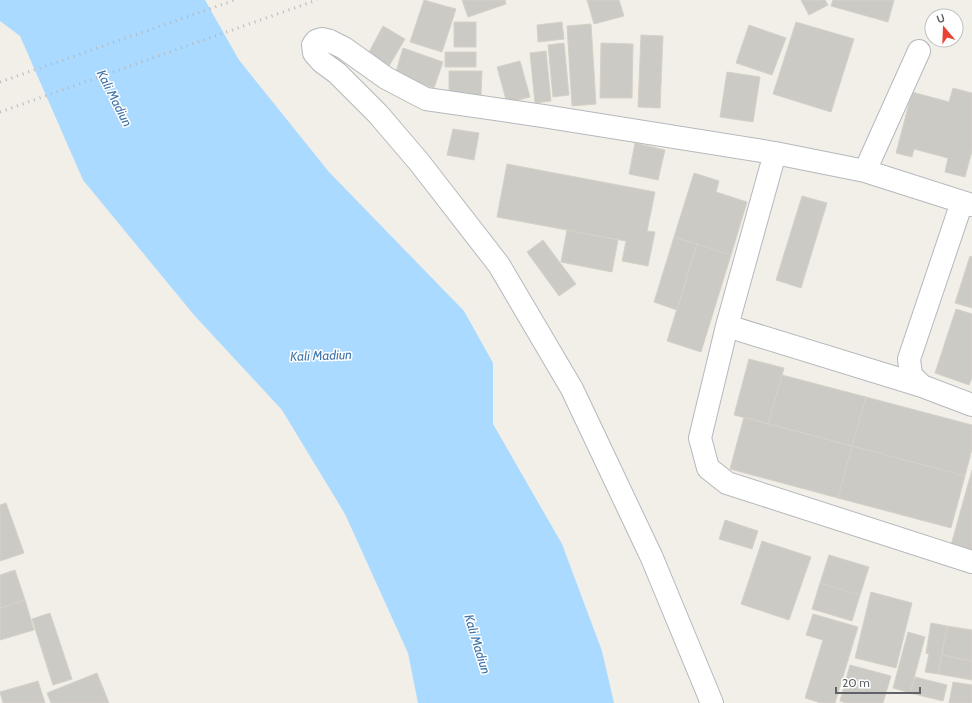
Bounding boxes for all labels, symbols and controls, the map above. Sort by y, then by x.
north arrow [924,8,964,48]
text: U [935,11,947,26]
water label: Kali Madiun [94,67,136,129]
water label: Kali Madiun [290,346,352,364]
water label: Kali Madiun [461,612,495,676]
scale bar [836,669,920,695]
text: 20 m [842,675,870,690]

